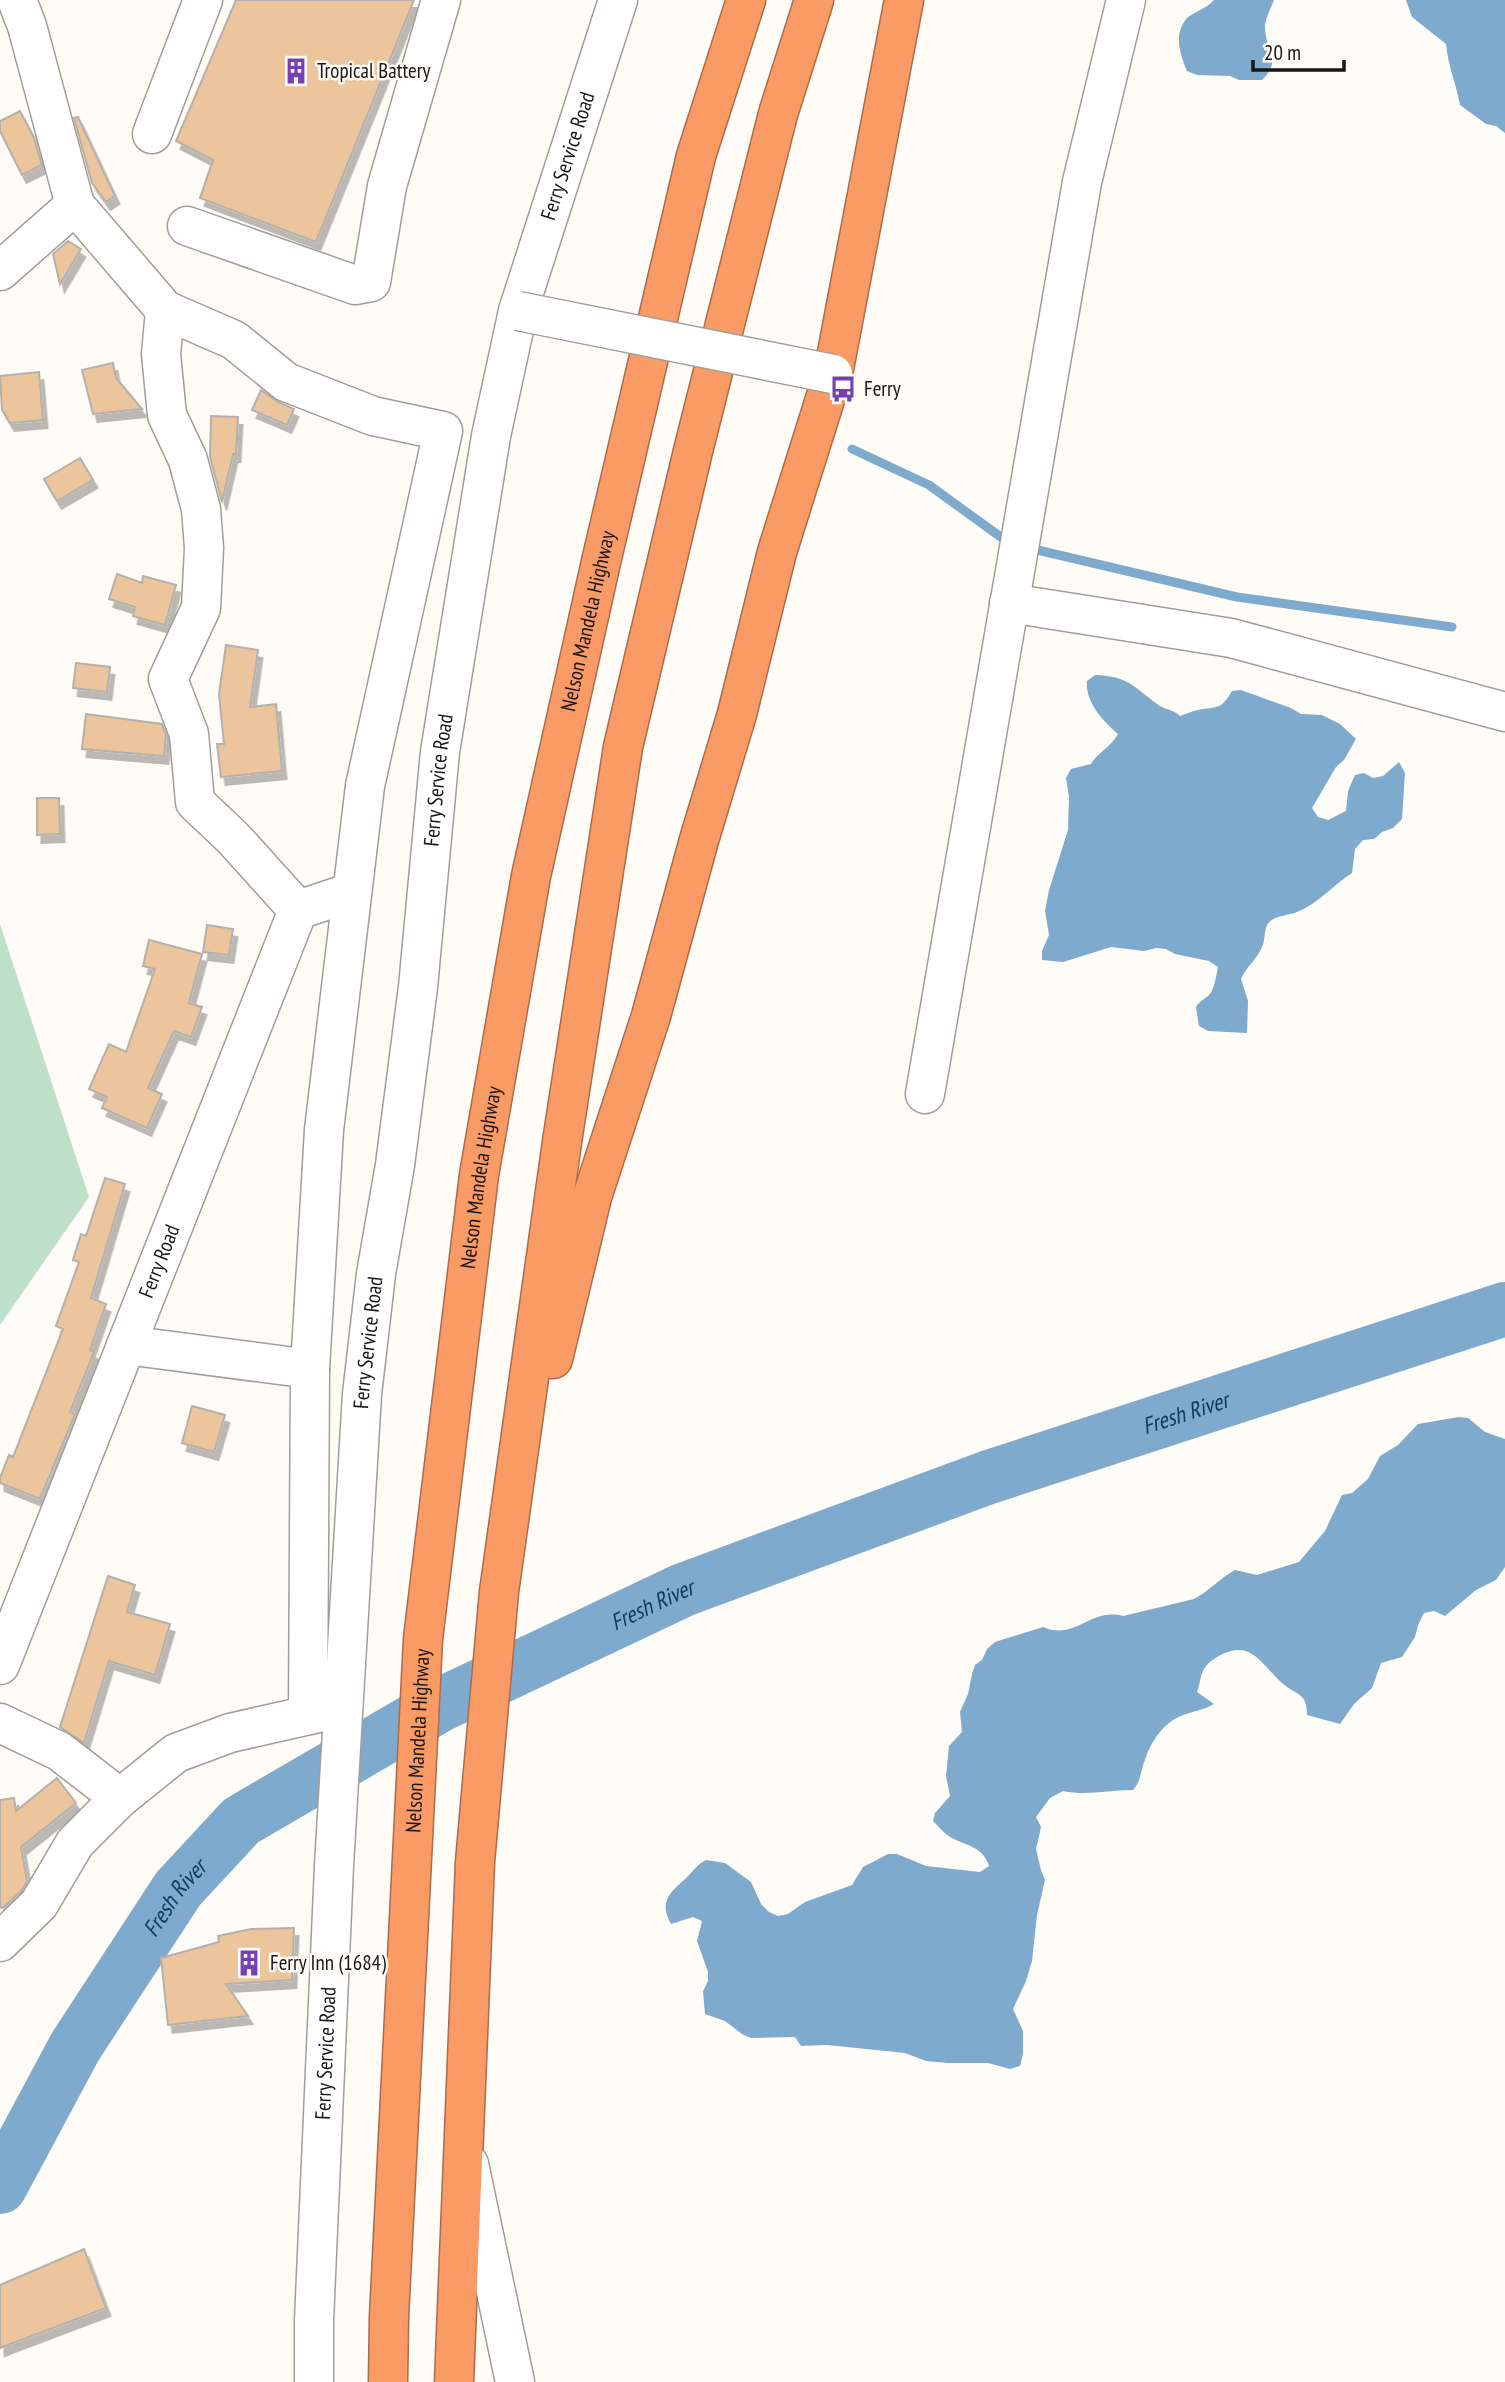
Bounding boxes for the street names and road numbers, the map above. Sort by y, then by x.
street label: Ferry Service Road [534,88,601,223]
street label: Nelson Mandela Highway [554,528,621,714]
street label: Ferry Service Road [417,712,459,848]
street label: Nelson Mandela Highway [454,1084,507,1270]
street label: Ferry Road [132,1221,185,1302]
street label: Ferry Service Road [347,1275,389,1409]
street label: Nelson Mandela Highway [399,1648,436,1833]
street label: Ferry Service Road [309,1986,342,2120]

